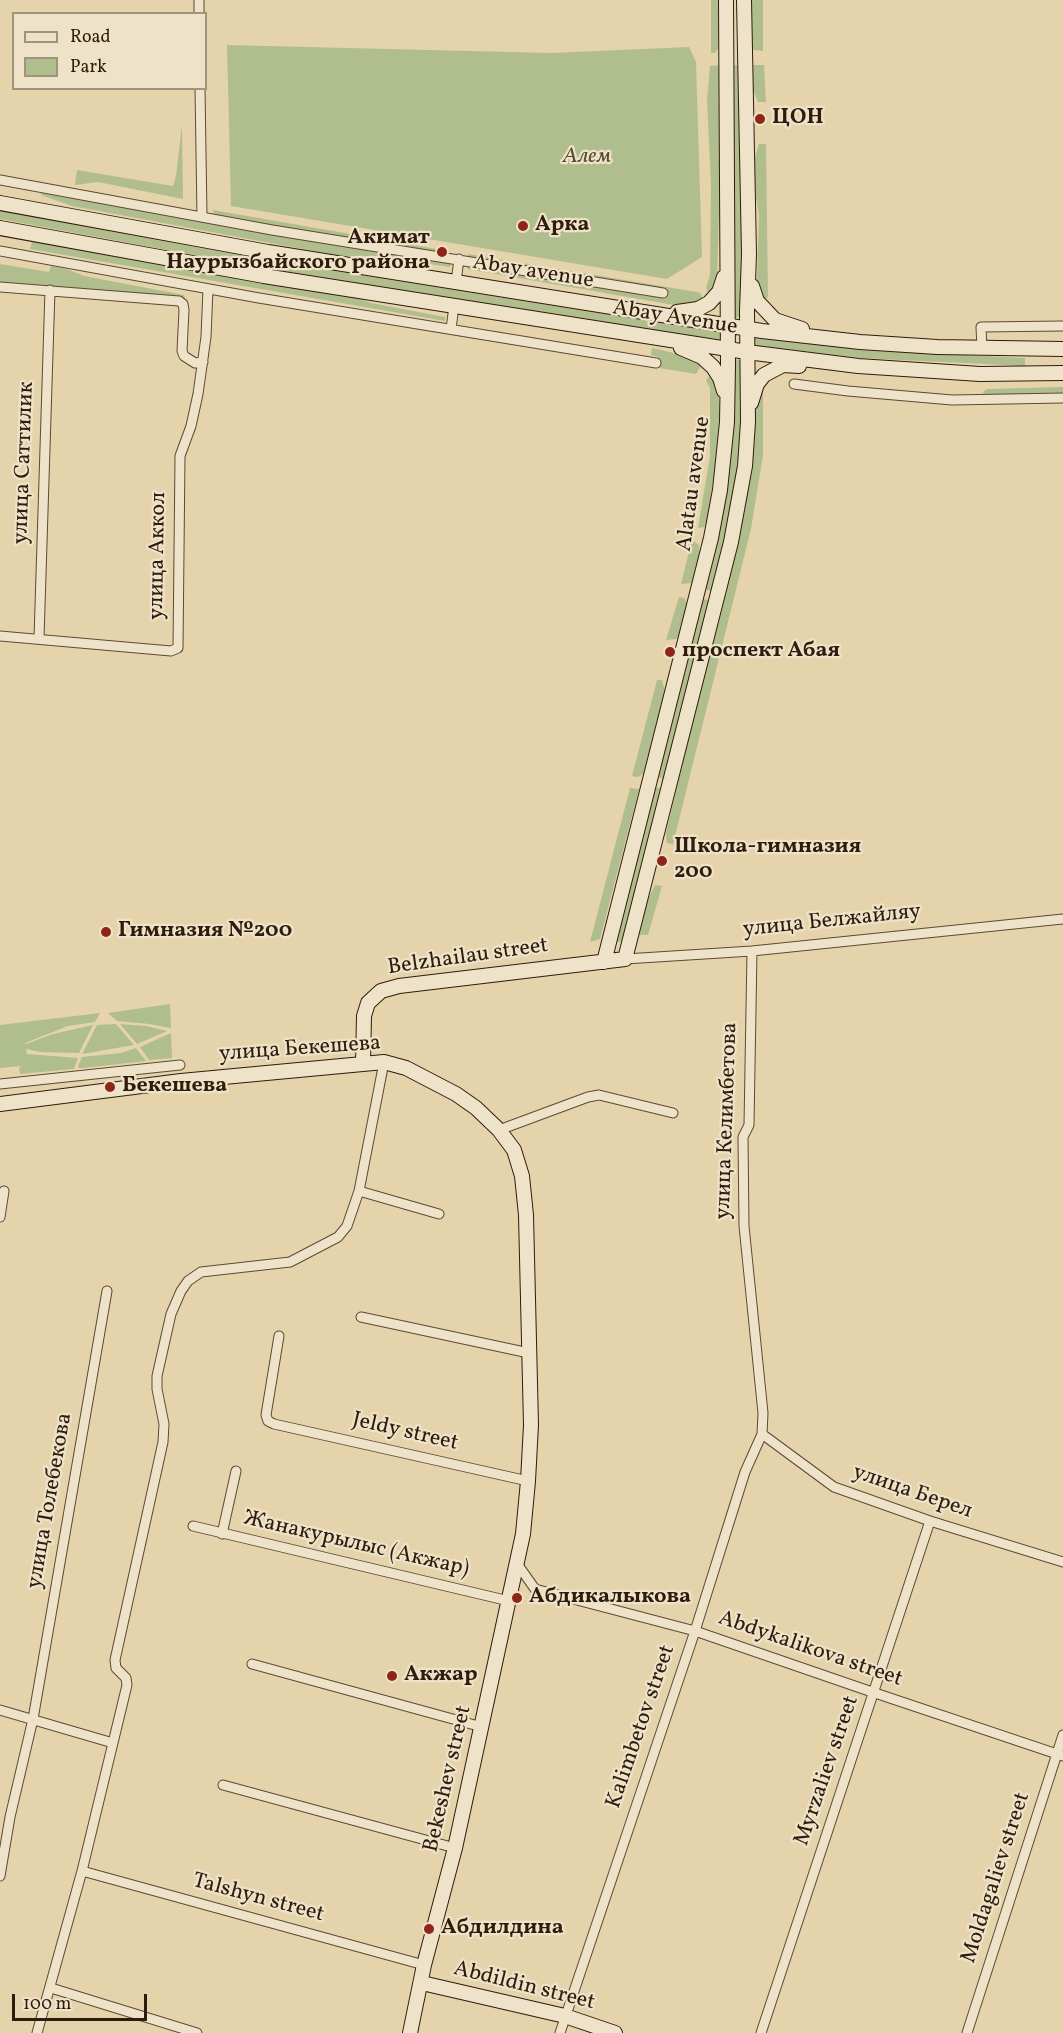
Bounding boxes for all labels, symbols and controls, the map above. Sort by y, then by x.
legend [12,12,207,90]
text: Road [70,25,111,50]
text: Park [70,55,107,80]
place label: ЦОН [772,106,824,132]
marker: ЦОН [753,112,767,126]
park label: Алем [563,145,611,171]
place label: Арка [535,213,589,239]
marker: Арка [516,219,530,233]
place label: Акимат Наурызбайского района [166,226,430,278]
marker: Акимат Наурызбайского района [435,245,449,259]
street label: Abay avenue [471,250,595,296]
street label: Abay Avenue [611,296,739,342]
street label: улица Саттилик [9,381,41,545]
street label: Alatau avenue [672,415,718,553]
street label: улица Аккол [145,492,173,620]
place label: проспект Абая [682,639,840,665]
marker: проспект Абая [663,645,677,659]
place label: Школа-гимназия 200 [674,835,861,886]
marker: Школа-гимназия 200 [655,854,669,868]
street label: улица Белжайляу [742,900,922,944]
place label: Гимназия №200 [118,919,292,945]
marker: Гимназия №200 [99,925,113,939]
street label: Belzhailau street [386,934,550,982]
street label: улица Келимбетова [711,1022,745,1220]
street label: улица Бекешева [218,1031,382,1069]
place label: Бекешева [122,1074,227,1100]
marker: Бекешева [103,1080,117,1094]
street label: Jeldy street [349,1408,461,1458]
street label: улица Толебекова [23,1411,79,1591]
street label: улица Берел [849,1460,975,1526]
street label: Жанакурылыс (Акжар) [241,1506,471,1584]
place label: Абдикалыкова [529,1585,691,1611]
marker: Абдикалыкова [510,1591,524,1605]
street label: Abdykalikova street [714,1606,906,1694]
street label: Kalimbetov street [602,1642,682,1812]
place label: Акжар [404,1663,478,1689]
marker: Акжар [385,1669,399,1683]
street label: Myrzaliev street [790,1693,866,1849]
street label: Bekeshev street [419,1703,479,1855]
street label: Moldagaliev street [957,1789,1037,1967]
street label: Talshyn street [189,1869,327,1929]
place label: Абдилдина [441,1916,564,1942]
marker: Абдилдина [422,1922,436,1936]
street label: Abdildin street [451,1957,597,2017]
scale bar [15,1982,150,2020]
text: 100 m [23,1992,72,2017]

